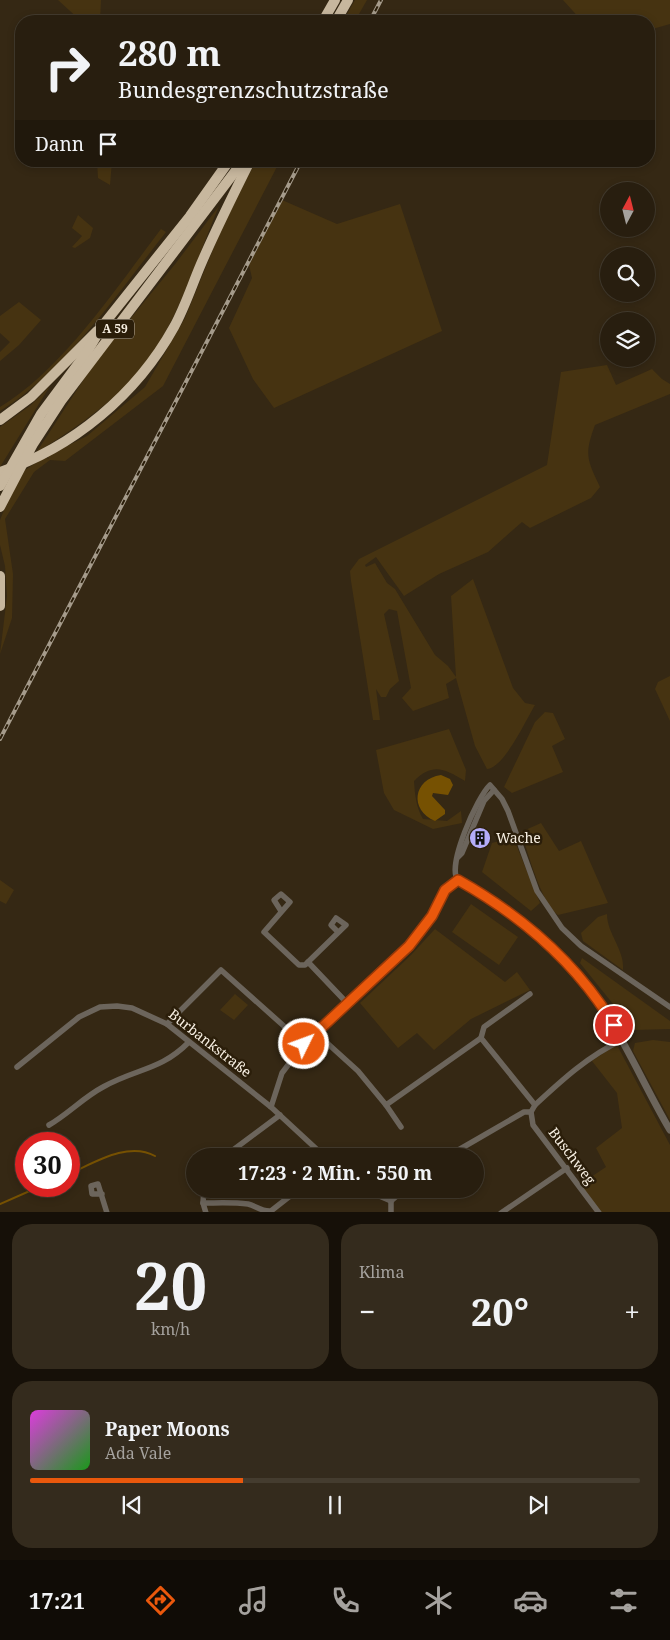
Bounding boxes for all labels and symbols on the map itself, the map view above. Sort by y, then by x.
north arrow [600,182,655,238]
road number: A 59 [96,320,134,338]
building icon: Wache [468,826,492,850]
place label: Wache [496,828,541,847]
street label: Burbankstraße [165,1004,256,1081]
pin [593,1004,635,1046]
position arrow [277,1017,329,1069]
street label: Buschweg [545,1123,600,1189]
speed limit sign: 30 [15,1132,80,1197]

